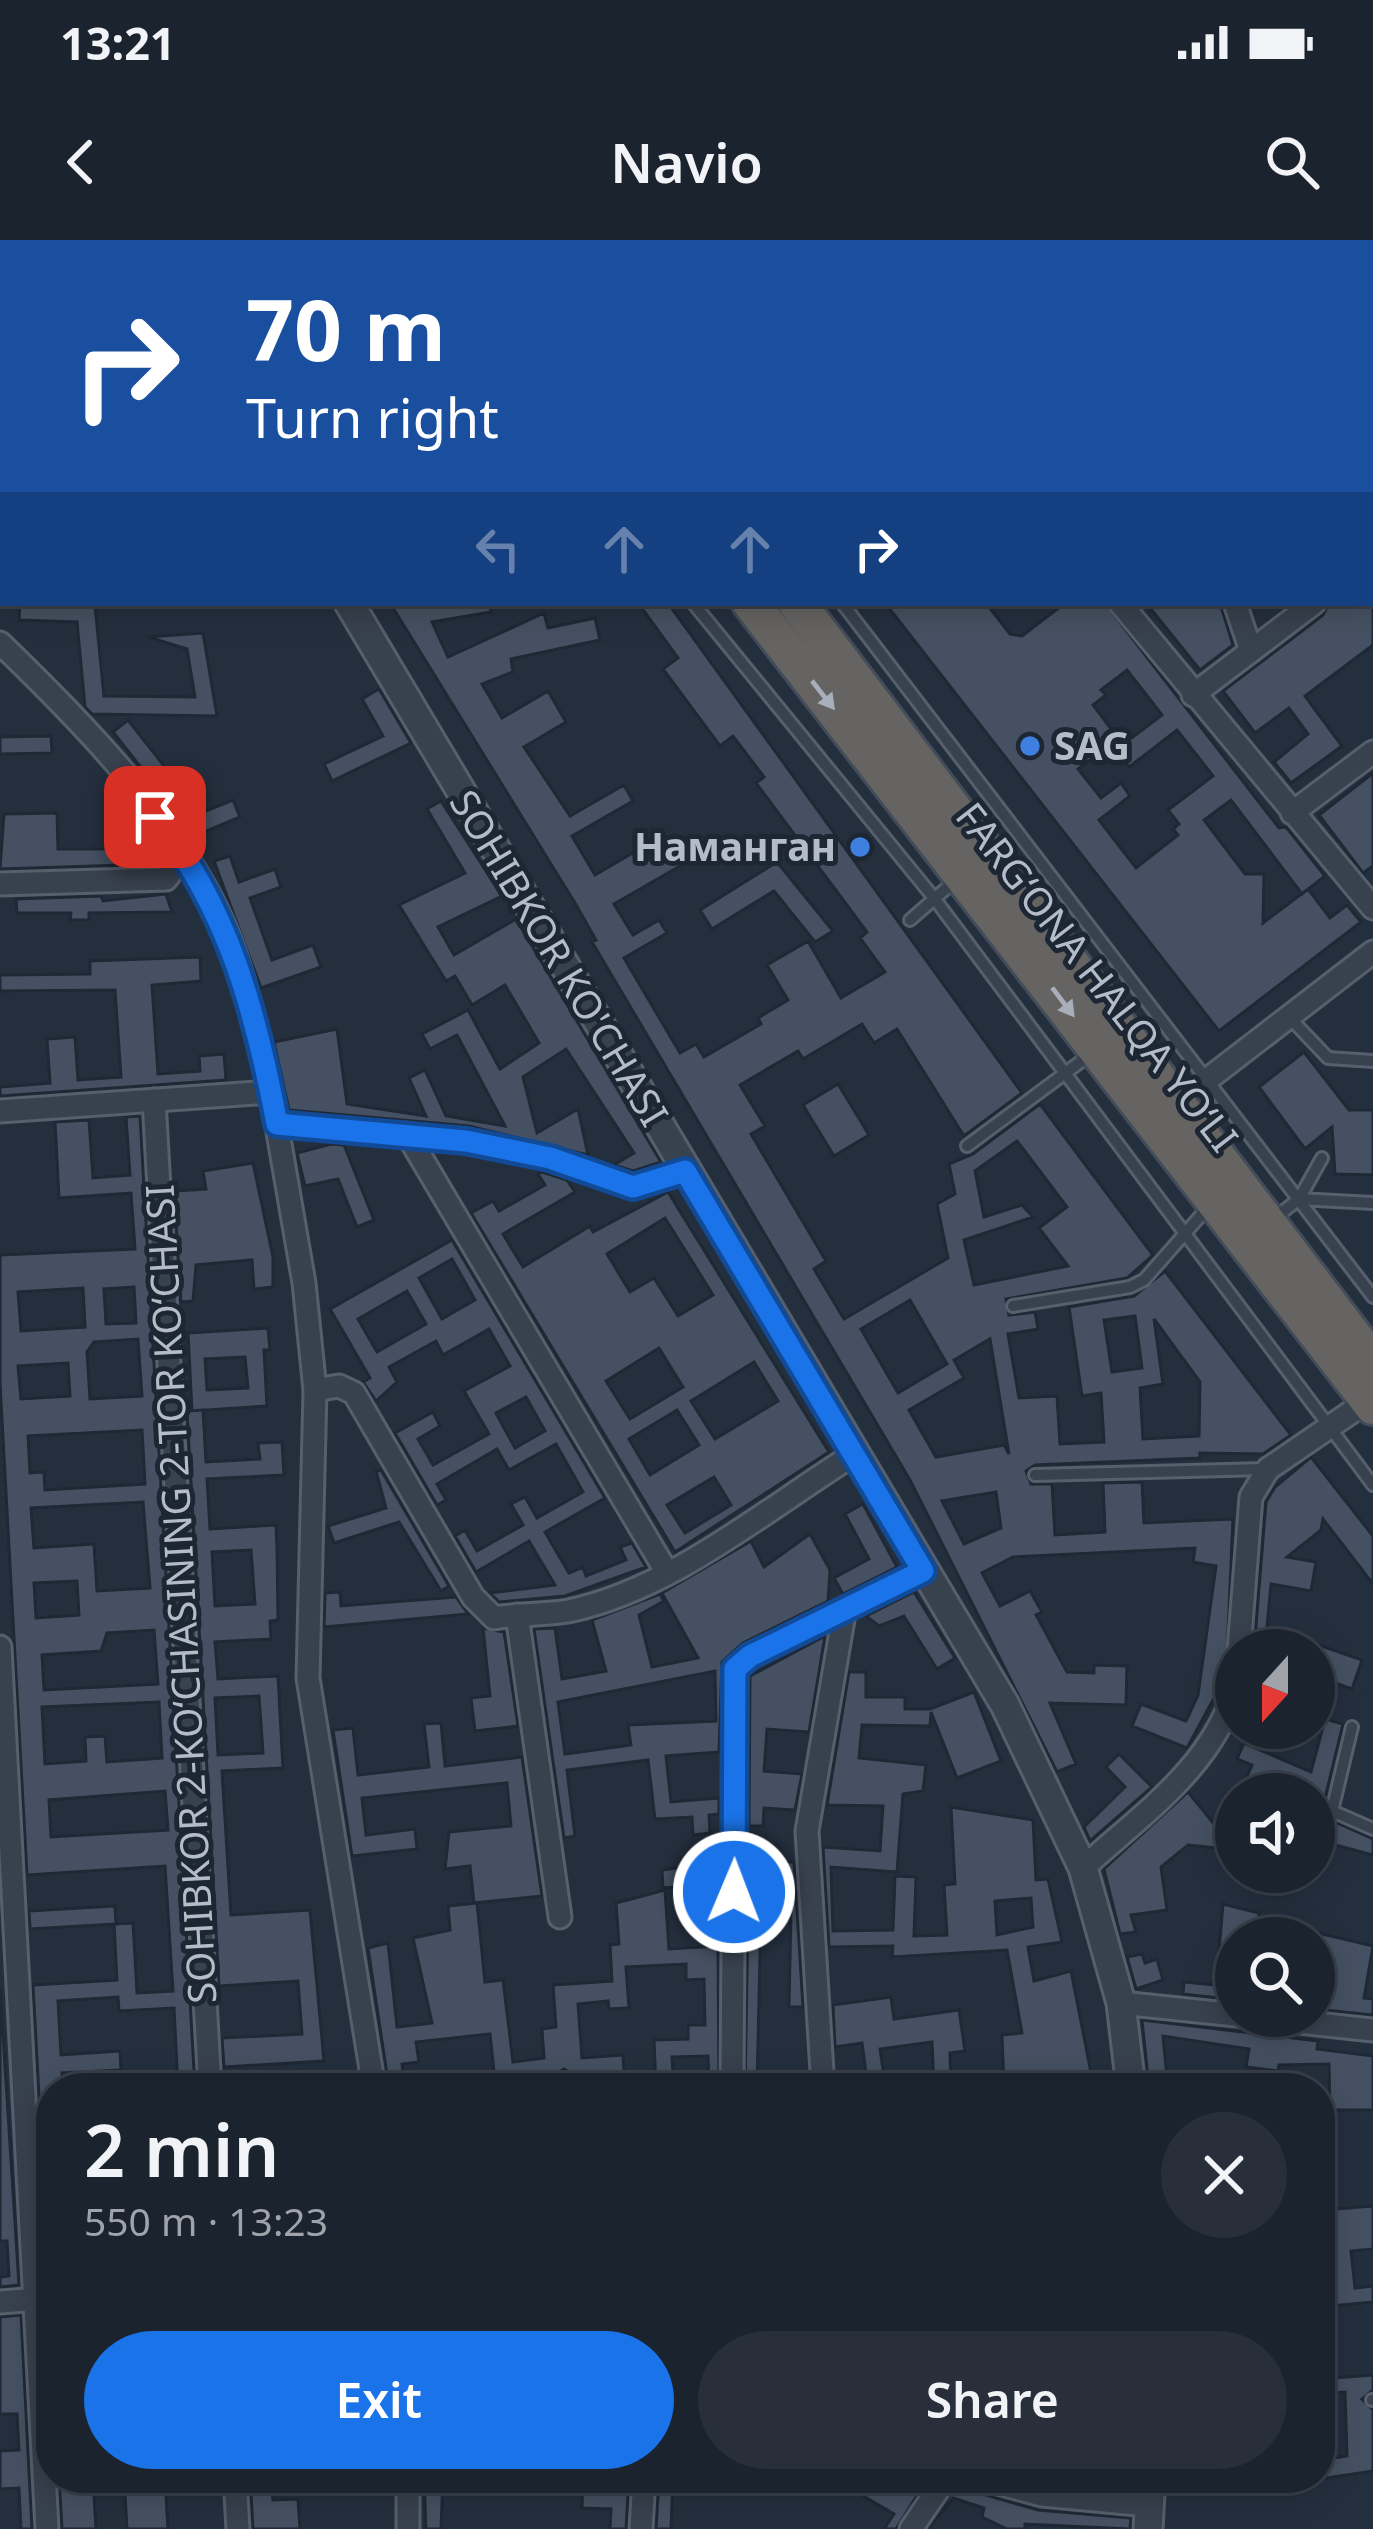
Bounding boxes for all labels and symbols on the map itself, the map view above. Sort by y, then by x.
one-way arrow [810,679,835,710]
place label: SAG [1054,718,1130,771]
marker: SAG [1017,733,1043,759]
pin [104,766,206,868]
street label: SOHIBKOR KO'CHASI [439,779,682,1135]
street label: FARG‘ONA HALQA YO‘LI [945,791,1251,1162]
place label: Наманган [634,819,836,872]
marker: Наманган [847,834,873,860]
one-way arrow [1051,987,1075,1018]
street label: SOHIBKOR 2-KO‘CHASINING 2-TOR KO‘CHASI [132,1183,227,2005]
north arrow [1215,1629,1335,1749]
position arrow [671,1829,797,1955]

